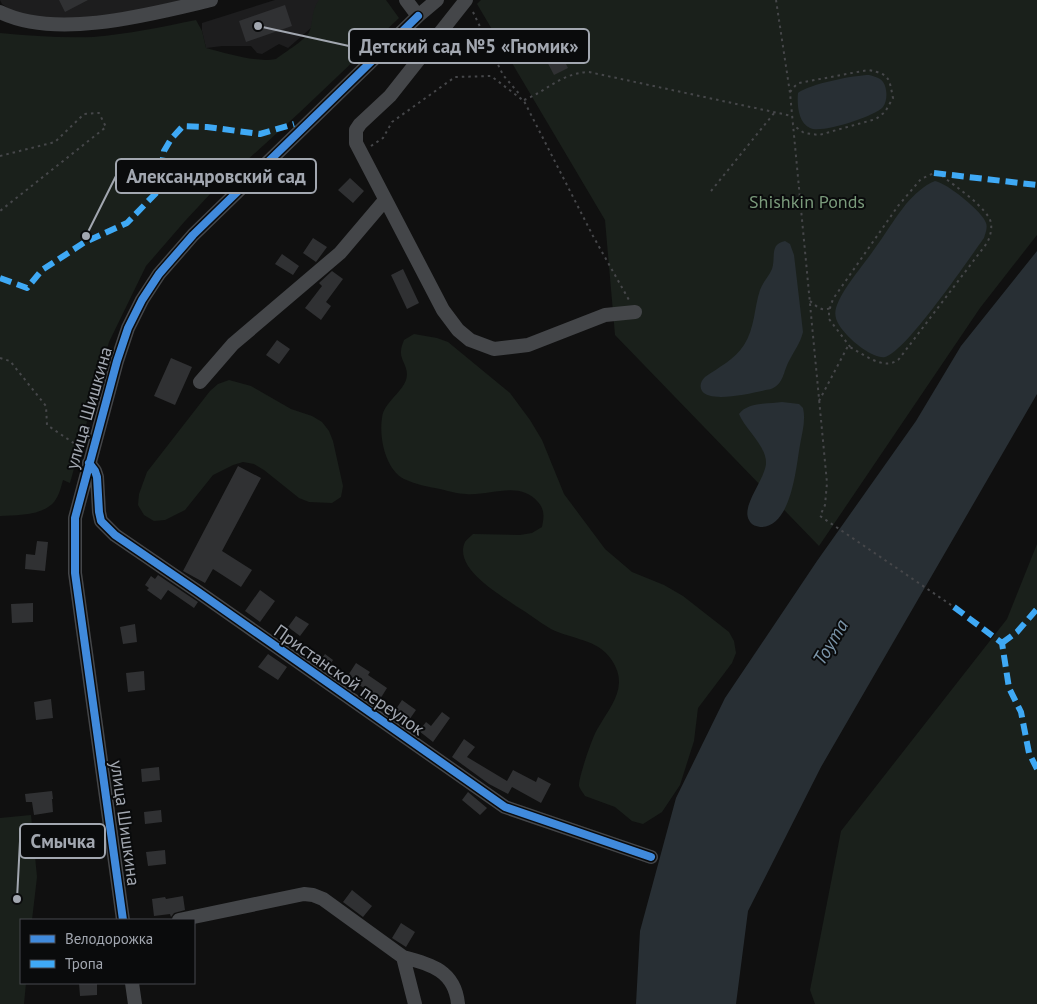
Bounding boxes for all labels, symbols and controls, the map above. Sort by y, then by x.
callout: Детский сад №5 «Гномик» [349,29,589,63]
text: Детский сад №5 «Гномик» [359,34,579,58]
callout: Александровский сад [116,159,316,193]
text: Александровский сад [126,164,306,188]
park label: Shishkin Ponds [749,190,865,213]
street label: улица Шишкина [60,344,117,472]
water label: Toyma [807,614,853,669]
street label: Пристанской переулок [270,619,429,740]
street label: улица Шишкина [105,759,146,887]
callout: Смычка [20,824,105,858]
text: Смычка [31,829,95,853]
legend [20,919,195,984]
text: Велодорожка [65,929,153,948]
text: Тропа [65,954,103,973]

